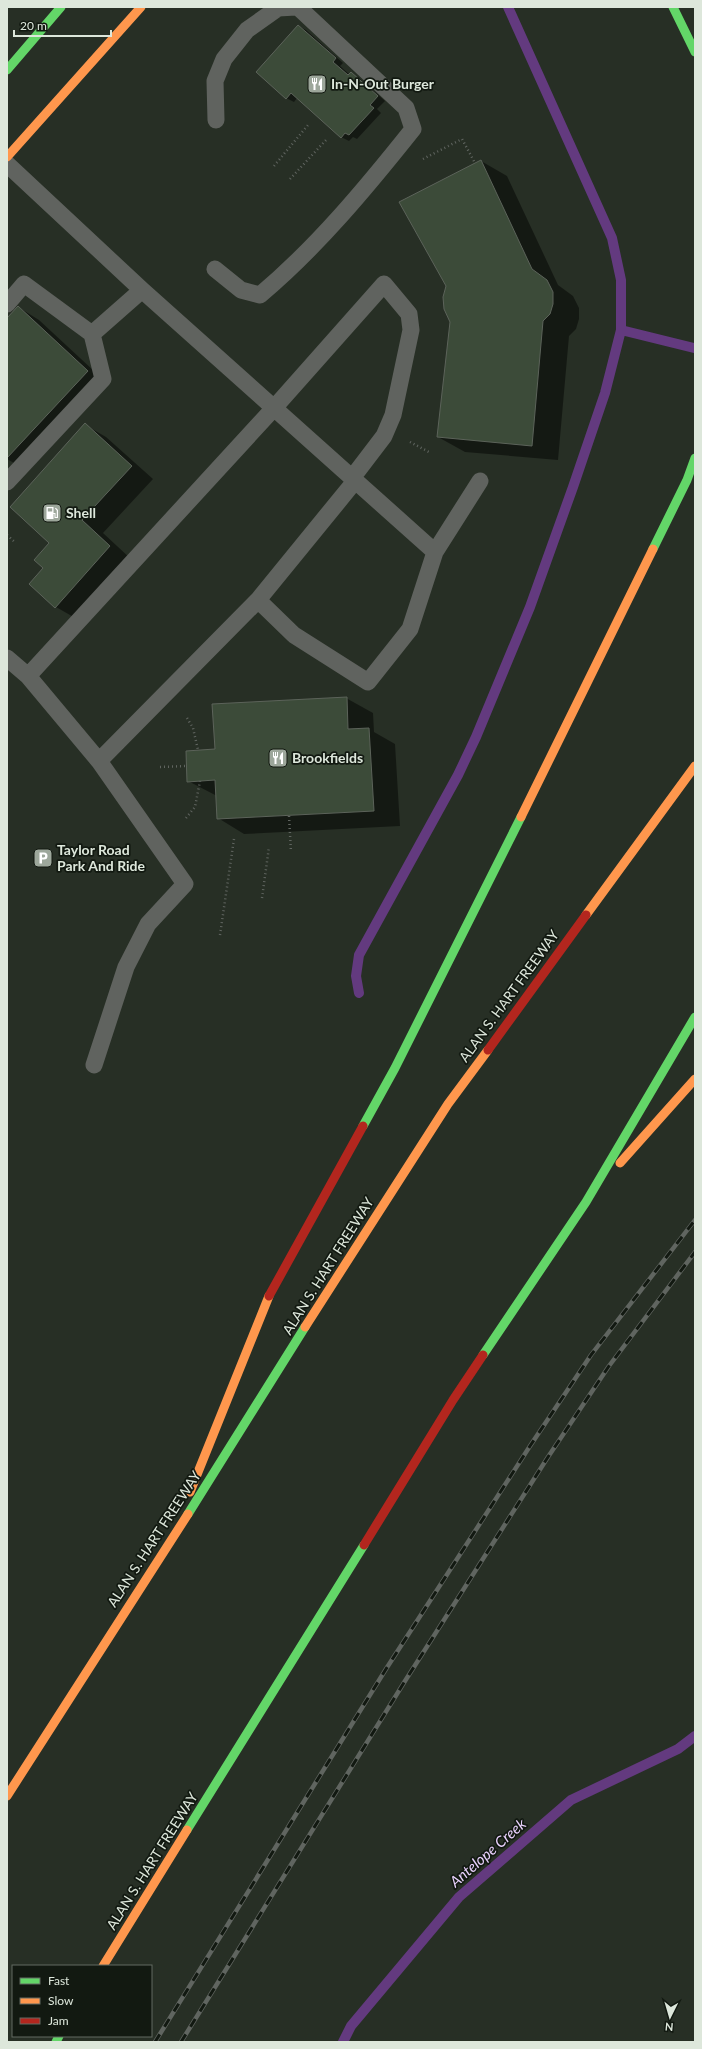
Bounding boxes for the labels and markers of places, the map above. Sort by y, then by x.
restaurant icon: In-N-Out Burger [306,73,328,95]
place label: In-N-Out Burger [331,75,435,92]
fuel station icon: Shell [41,502,63,524]
place label: Shell [66,504,96,521]
restaurant icon: Brookfields [267,747,289,769]
place label: Brookfields [292,749,363,766]
place label: Taylor Road Park And Ride [57,841,146,874]
parking icon: Taylor Road Park And Ride [32,847,54,869]

